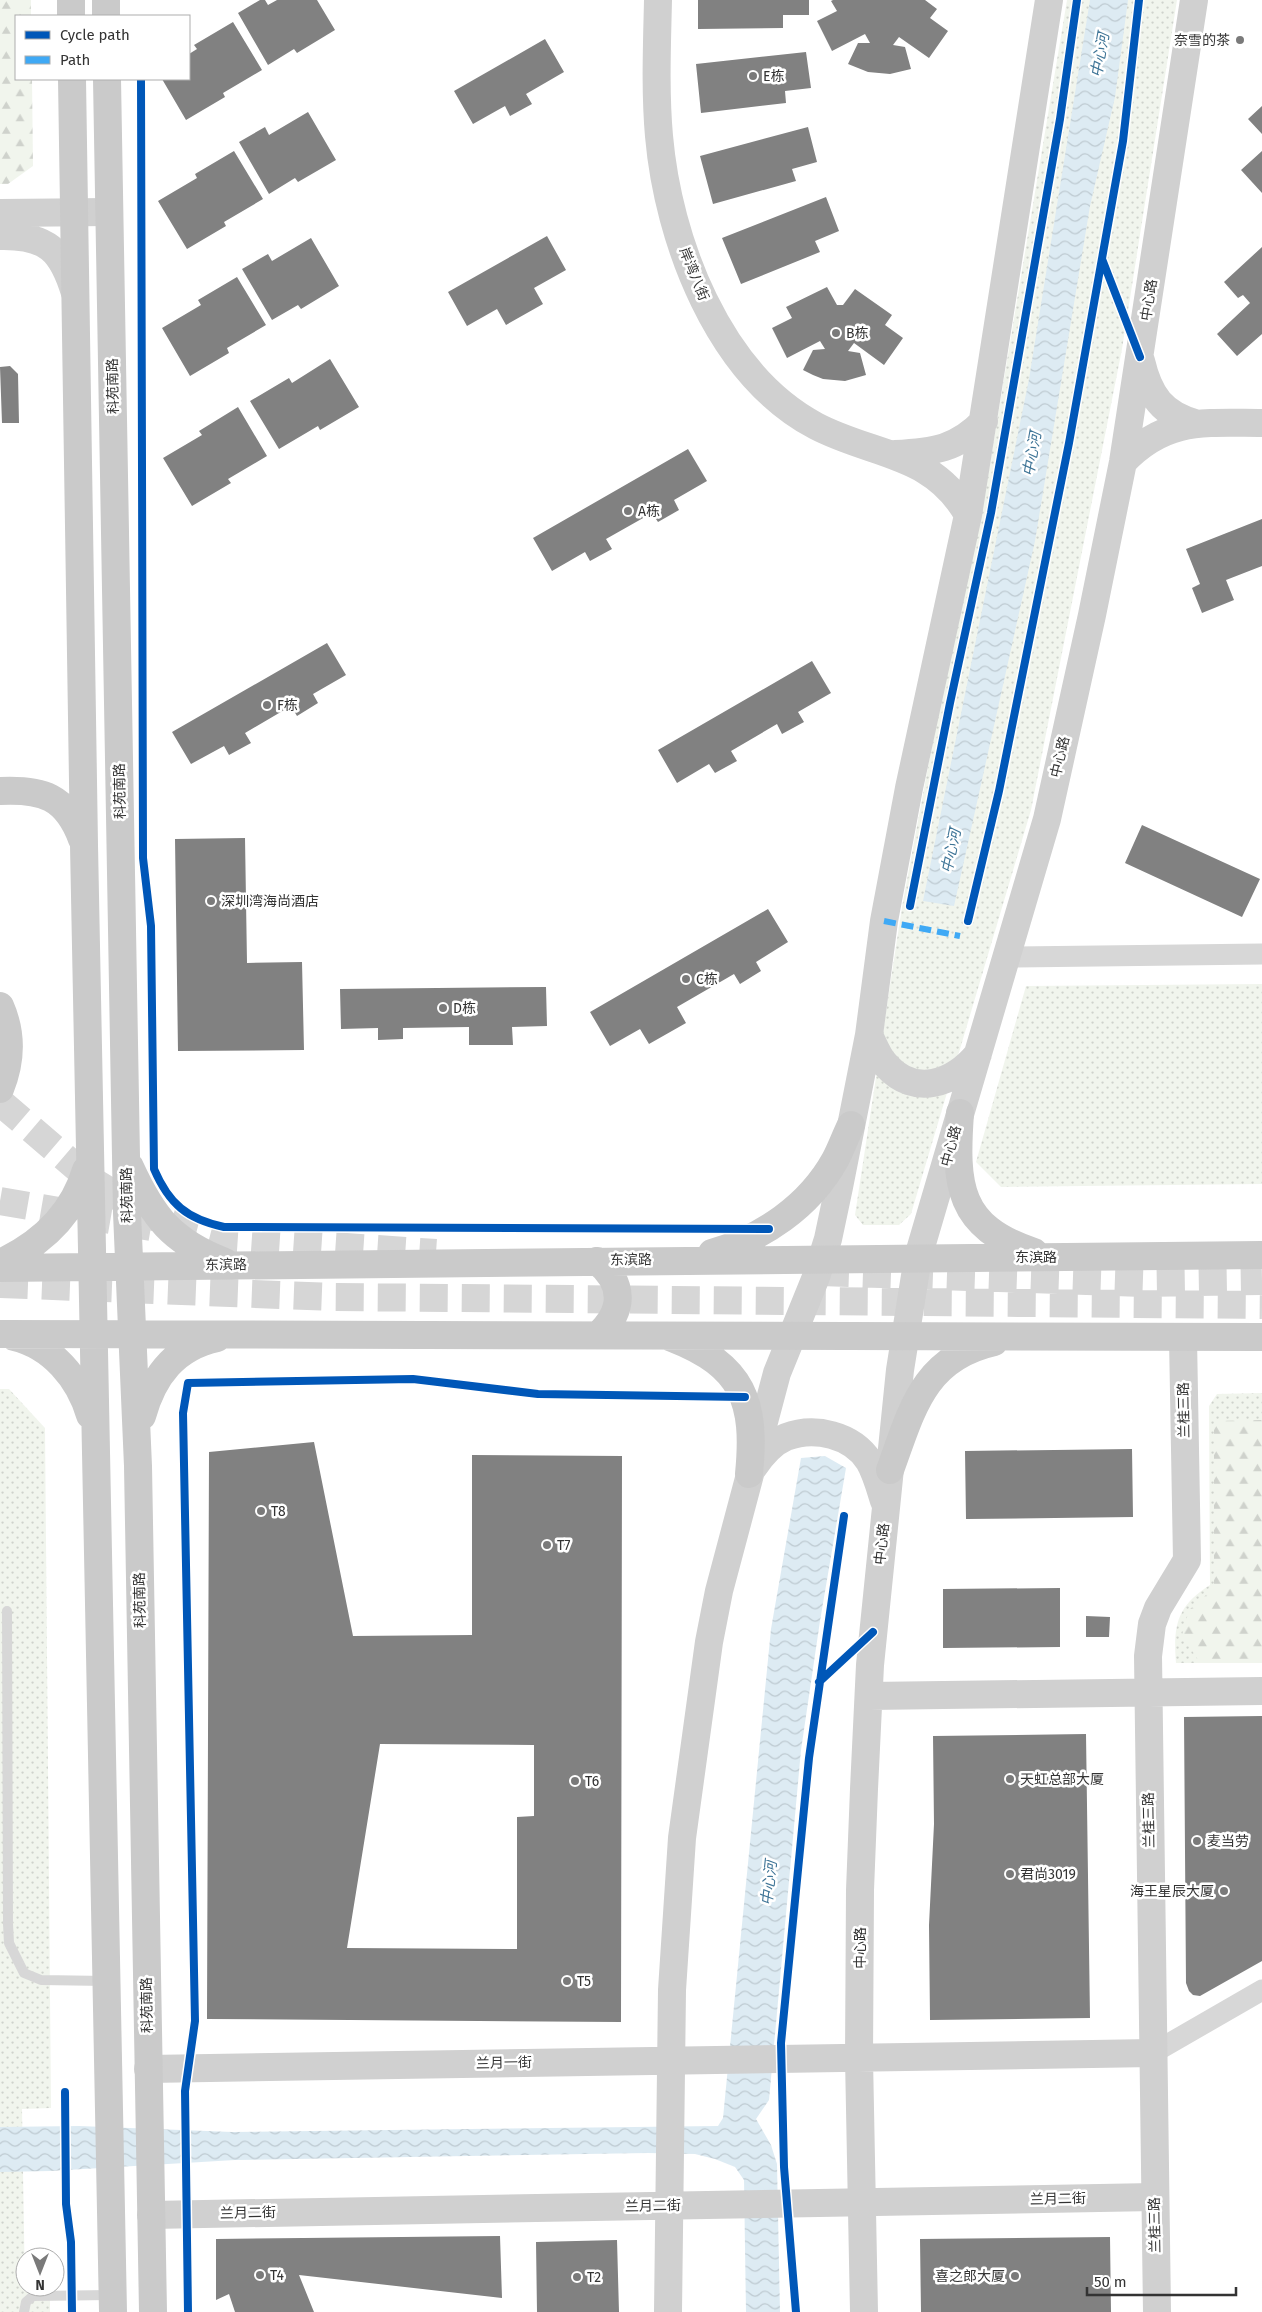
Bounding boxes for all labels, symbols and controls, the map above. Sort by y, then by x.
legend [15,15,190,80]
text: Cycle path [60,26,130,44]
water label: 中心河 [1087,28,1113,79]
place label: 奈雪的茶 [1174,32,1230,49]
marker: 奈雪的茶 [1234,34,1246,46]
text: Path [60,51,90,69]
place label: E栋 [763,68,785,85]
marker: E栋 [747,70,759,82]
street label: 岸湾八街 [676,245,712,303]
street label: 中心路 [1137,278,1161,322]
place label: B栋 [846,325,869,342]
marker: B栋 [830,327,842,339]
street label: 科苑南路 [104,358,122,414]
water label: 中心河 [1019,427,1045,478]
place label: A栋 [638,503,660,520]
marker: A栋 [622,505,634,517]
place label: F栋 [277,697,298,714]
marker: F栋 [261,699,273,711]
street label: 中心路 [1047,735,1073,779]
street label: 科苑南路 [111,763,129,819]
water label: 中心河 [938,824,965,875]
place label: 深圳湾海尚酒店 [221,893,319,910]
marker: 深圳湾海尚酒店 [205,895,217,907]
place label: C栋 [696,971,718,988]
marker: C栋 [680,973,692,985]
place label: D栋 [453,1000,476,1017]
marker: D栋 [437,1002,449,1014]
street label: 中心路 [937,1124,965,1168]
street label: 科苑南路 [118,1167,136,1223]
street label: 东滨路 [1015,1249,1057,1266]
street label: 东滨路 [610,1251,652,1269]
street label: 东滨路 [205,1256,247,1274]
street label: 兰桂三路 [1175,1382,1193,1438]
place label: T8 [271,1503,286,1520]
marker: T8 [255,1505,267,1517]
street label: 中心路 [871,1522,893,1566]
place label: T7 [557,1537,570,1554]
marker: T7 [541,1539,553,1551]
street label: 科苑南路 [131,1572,149,1628]
place label: 天虹总部大厦 [1020,1771,1104,1788]
place label: T6 [585,1773,599,1790]
marker: 天虹总部大厦 [1004,1773,1016,1785]
marker: T6 [569,1775,581,1787]
street label: 兰桂三路 [1140,1792,1158,1848]
place label: 麦当劳 [1207,1833,1249,1850]
marker: 麦当劳 [1191,1835,1203,1847]
water label: 中心河 [758,1857,781,1906]
place label: 君尚3019 [1020,1866,1076,1883]
marker: 君尚3019 [1004,1868,1016,1880]
place label: 海王星辰大厦 [1130,1883,1214,1900]
marker: 海王星辰大厦 [1218,1885,1230,1897]
street label: 中心路 [852,1927,869,1969]
place label: T5 [577,1973,591,1990]
marker: T5 [561,1975,573,1987]
street label: 科苑南路 [138,1977,156,2033]
street label: 兰月一街 [476,2054,532,2072]
street label: 兰月二街 [1030,2190,1086,2208]
street label: 兰月二街 [625,2197,681,2215]
street label: 兰桂三路 [1146,2197,1164,2253]
street label: 兰月二街 [220,2204,276,2222]
north arrow [15,2247,65,2297]
scale bar [1087,2264,1236,2296]
place label: T4 [270,2267,285,2284]
place label: 喜之郎大厦 [935,2268,1005,2285]
marker: T4 [254,2269,266,2281]
place label: T2 [587,2269,601,2286]
marker: 喜之郎大厦 [1009,2270,1021,2282]
marker: T2 [571,2271,583,2283]
text: 50 m [1094,2273,1127,2291]
text: N [35,2276,45,2293]

